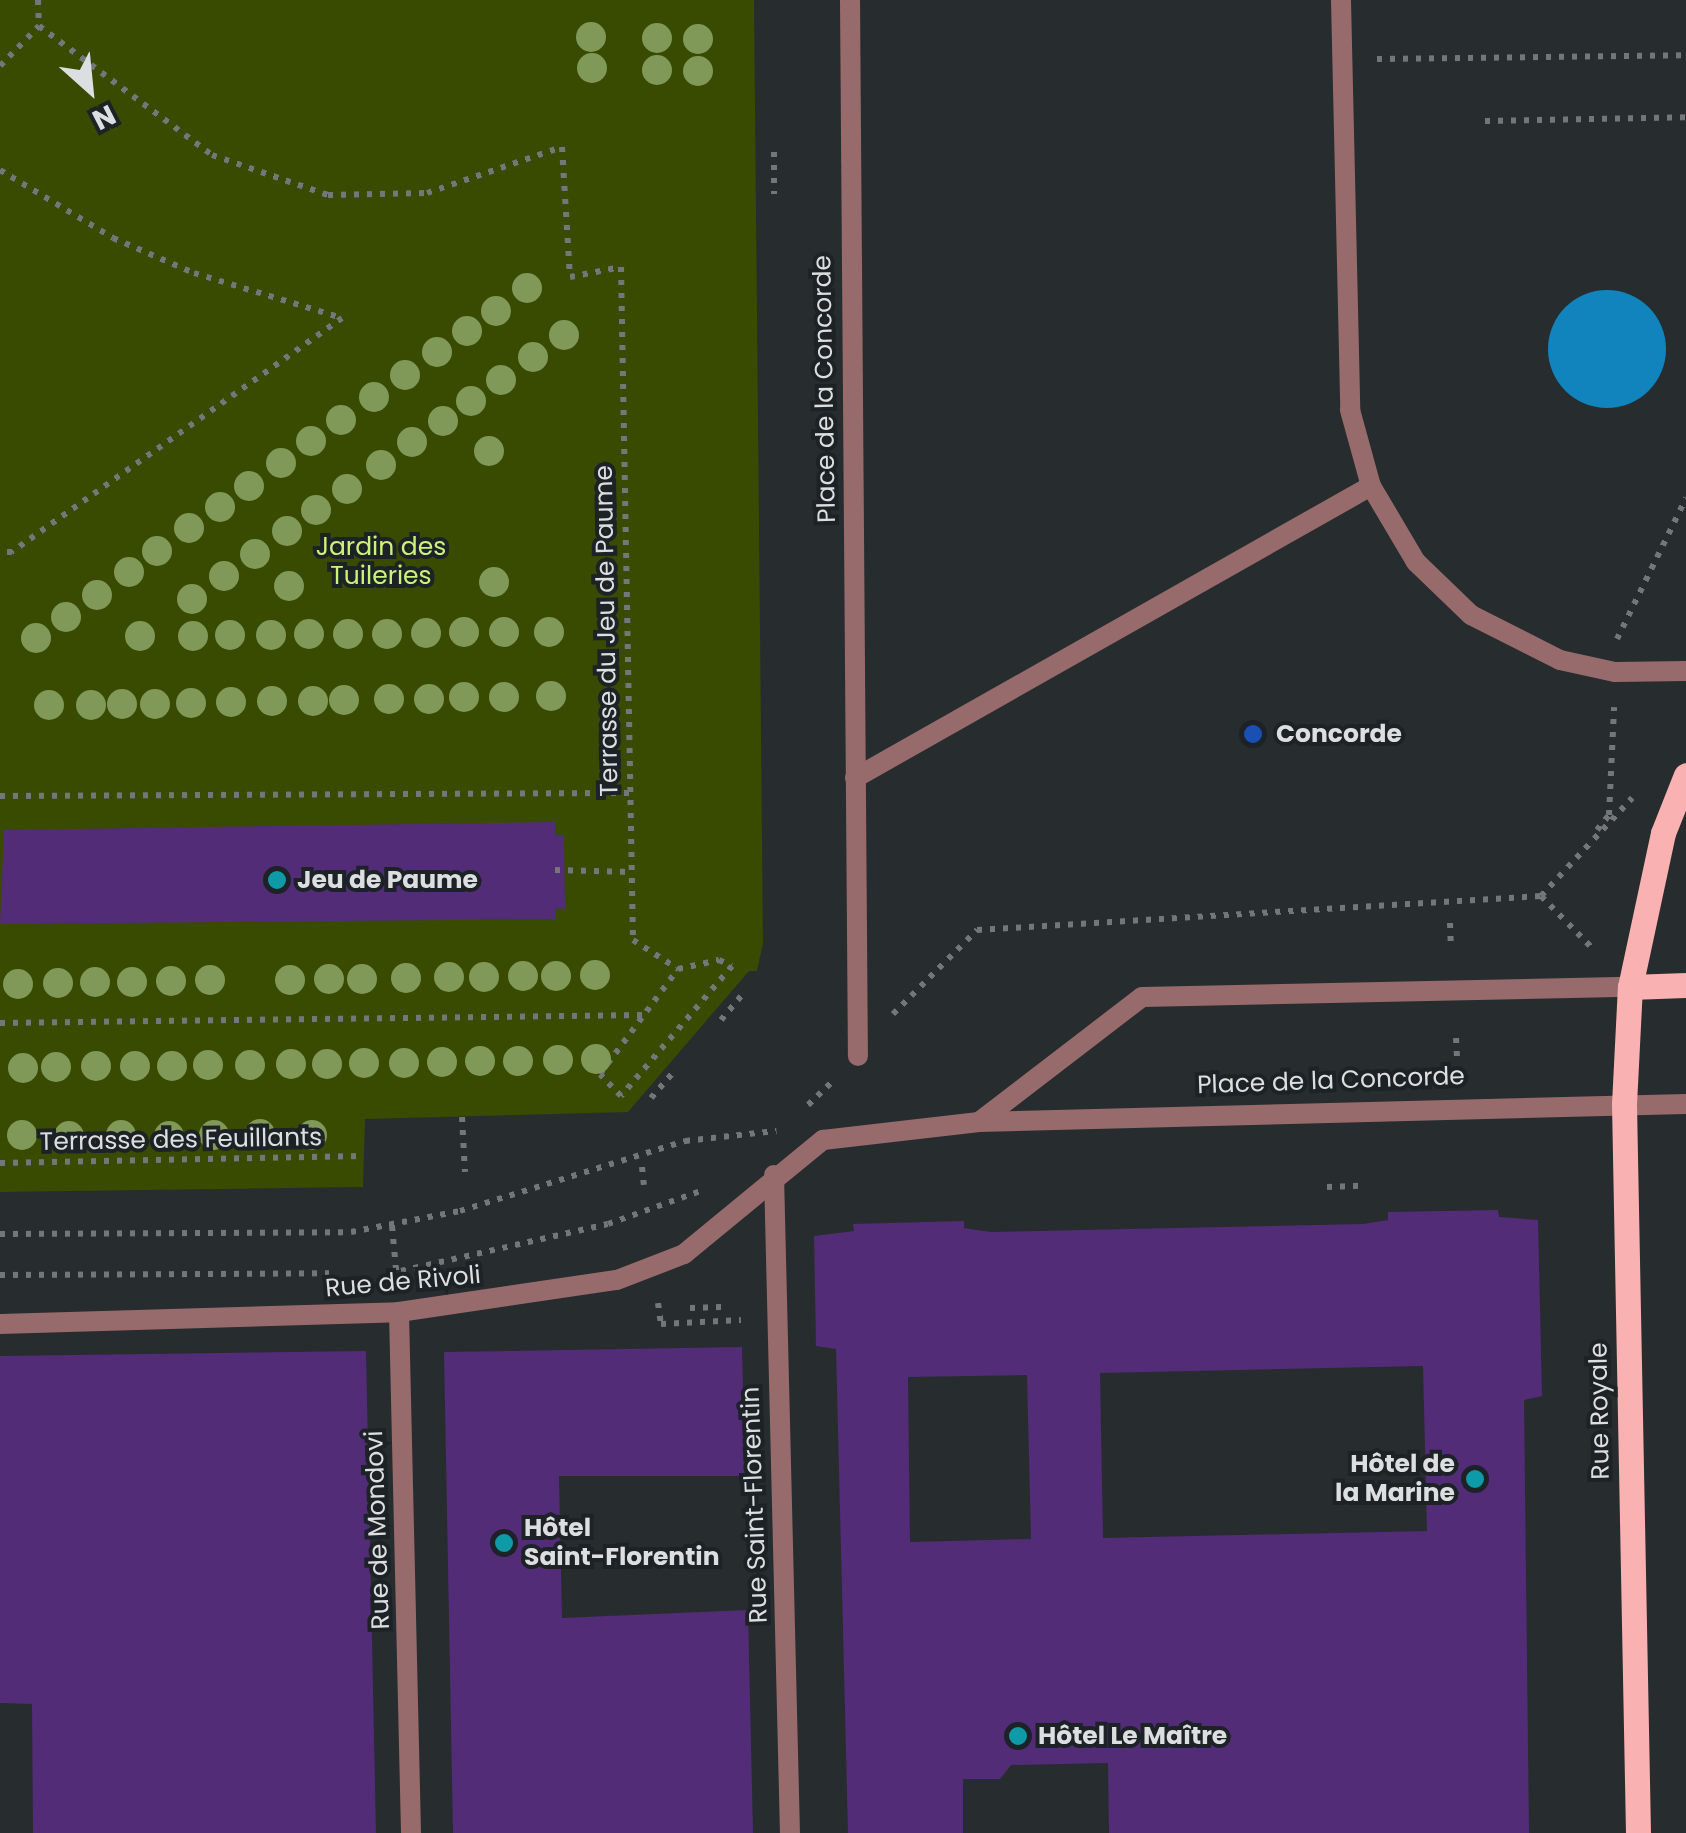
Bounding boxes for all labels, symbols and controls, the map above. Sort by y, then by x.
north arrow [40,40,140,140]
text: N [86,95,122,139]
street label: Place de la Concorde [808,255,842,523]
street label: Terrasse du Jeu de Paume [589,465,625,797]
park label: Jardin des Tuileries [316,533,446,592]
place label: Concorde [1276,719,1402,749]
marker: Concorde [1240,721,1266,747]
place label: Jeu de Paume [297,865,478,895]
marker: Jeu de Paume [266,869,288,891]
street label: Place de la Concorde [1197,1061,1465,1101]
street label: Terrasse des Feuillants [39,1123,323,1157]
street label: Rue de Rivoli [324,1260,482,1304]
street label: Rue Royale [1584,1342,1616,1480]
street label: Rue Saint-Florentin [736,1386,774,1624]
street label: Rue de Mondovi [360,1430,396,1630]
place label: Hôtel de la Marine [1335,1450,1455,1509]
marker: Hôtel de la Marine [1464,1468,1486,1490]
place label: Hôtel Saint-Florentin [524,1514,720,1573]
marker: Hôtel Saint-Florentin [493,1532,515,1554]
place label: Hôtel Le Maître [1038,1721,1227,1751]
marker: Hôtel Le Maître [1007,1725,1029,1747]

